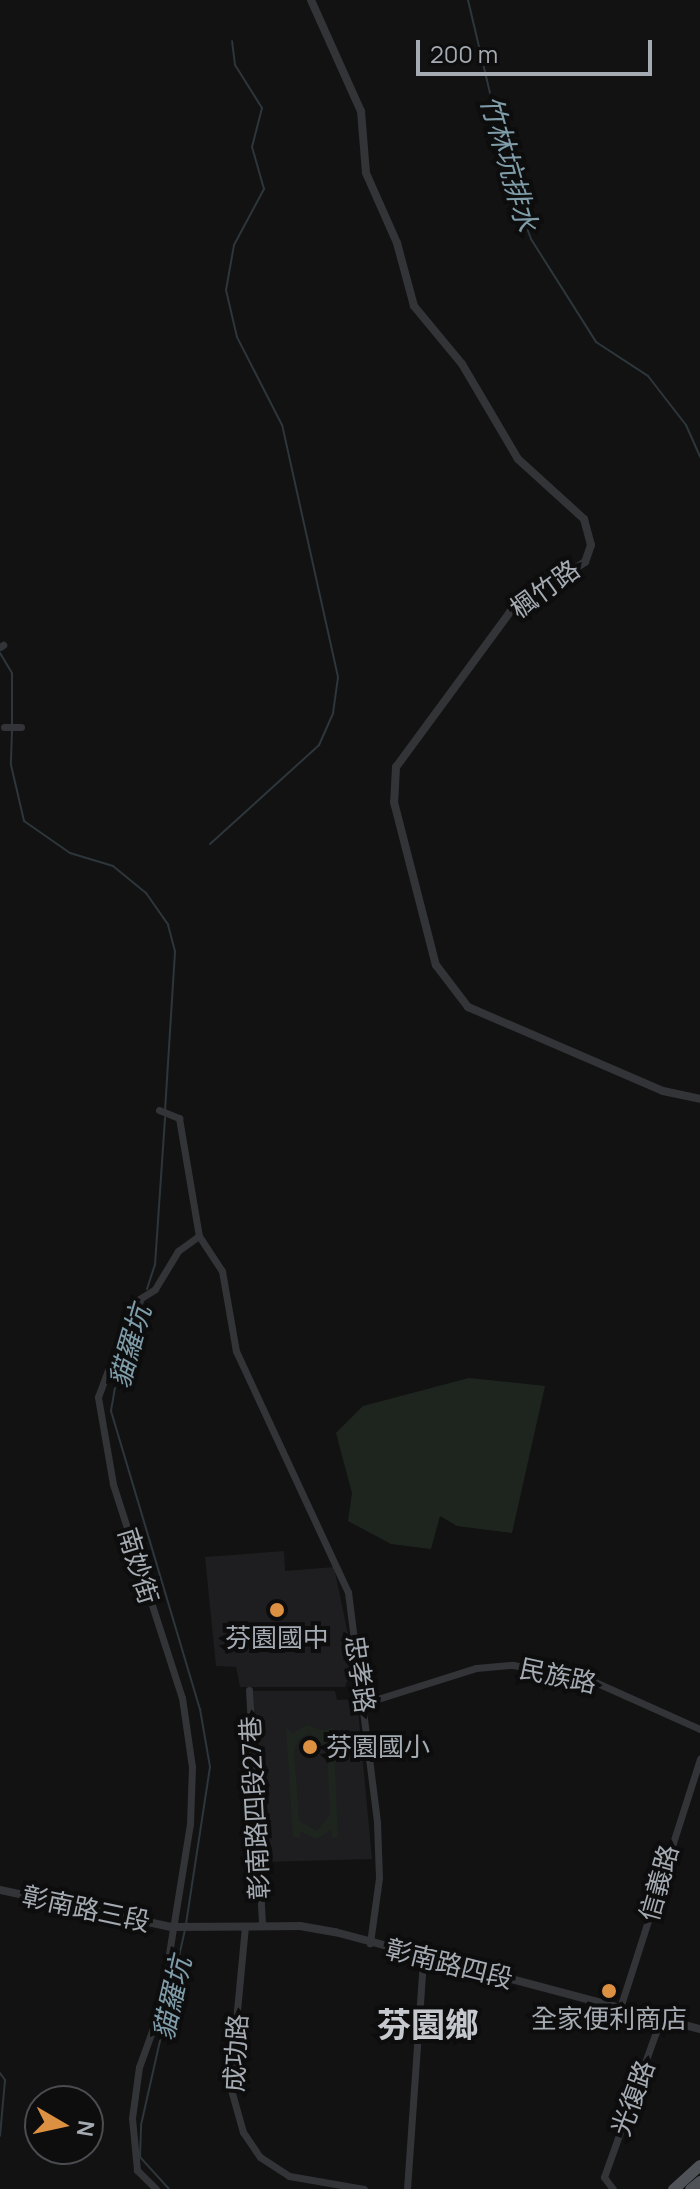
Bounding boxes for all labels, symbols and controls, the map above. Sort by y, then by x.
scale bar [420,24,656,74]
text: 200 m [430,37,498,70]
water label: 竹林坑排水 [475,91,545,235]
street label: 楓竹路 [504,553,586,625]
water label: 貓羅坑 [101,1301,157,1391]
street label: 南妙街 [112,1524,164,1608]
marker: 芬園國中 [268,1601,286,1619]
place label: 芬園國中 [225,1622,329,1654]
street label: 忠孝路 [339,1633,381,1715]
street label: 民族路 [517,1653,599,1699]
street label: 彰南路四段27巷 [235,1715,275,1901]
place label: 芬園國小 [326,1731,430,1763]
marker: 芬園國小 [301,1738,319,1756]
street label: 信義路 [633,1841,685,1925]
street label: 彰南路三段 [19,1880,153,1938]
street label: 彰南路四段 [382,1933,516,1995]
water label: 貓羅坑 [145,1953,197,2043]
marker: 全家便利商店 [600,1982,618,2000]
place label: 全家便利商店 [531,2003,687,2035]
district label: 芬園鄉 [377,2005,479,2045]
street label: 成功路 [218,2013,254,2093]
street label: 光復路 [605,2056,661,2140]
north arrow [24,2085,104,2165]
text: N [70,2118,102,2139]

